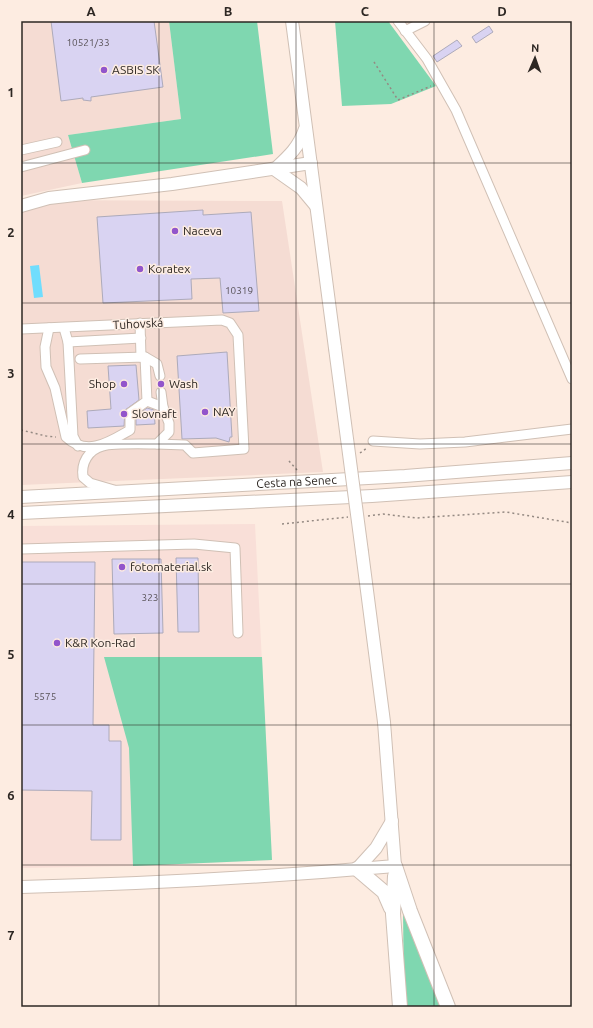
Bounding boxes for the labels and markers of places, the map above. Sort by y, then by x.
place label: ASBIS SK [112,63,160,76]
marker: ASBIS SK [99,65,109,75]
place label: Naceva [183,224,222,237]
marker: Naceva [170,226,180,236]
place label: Koratex [148,262,190,275]
marker: Koratex [135,264,145,274]
place label: Shop [89,377,116,390]
place label: Wash [169,377,198,390]
marker: Shop [119,379,129,389]
marker: Wash [156,379,166,389]
place label: NAY [213,405,236,418]
place label: Slovnaft [132,407,177,420]
marker: NAY [200,407,210,417]
marker: Slovnaft [119,409,129,419]
place label: fotomaterial.sk [130,560,212,573]
marker: fotomaterial.sk [117,562,127,572]
place label: K&R Kon-Rad [65,636,136,649]
marker: K&R Kon-Rad [52,638,62,648]

